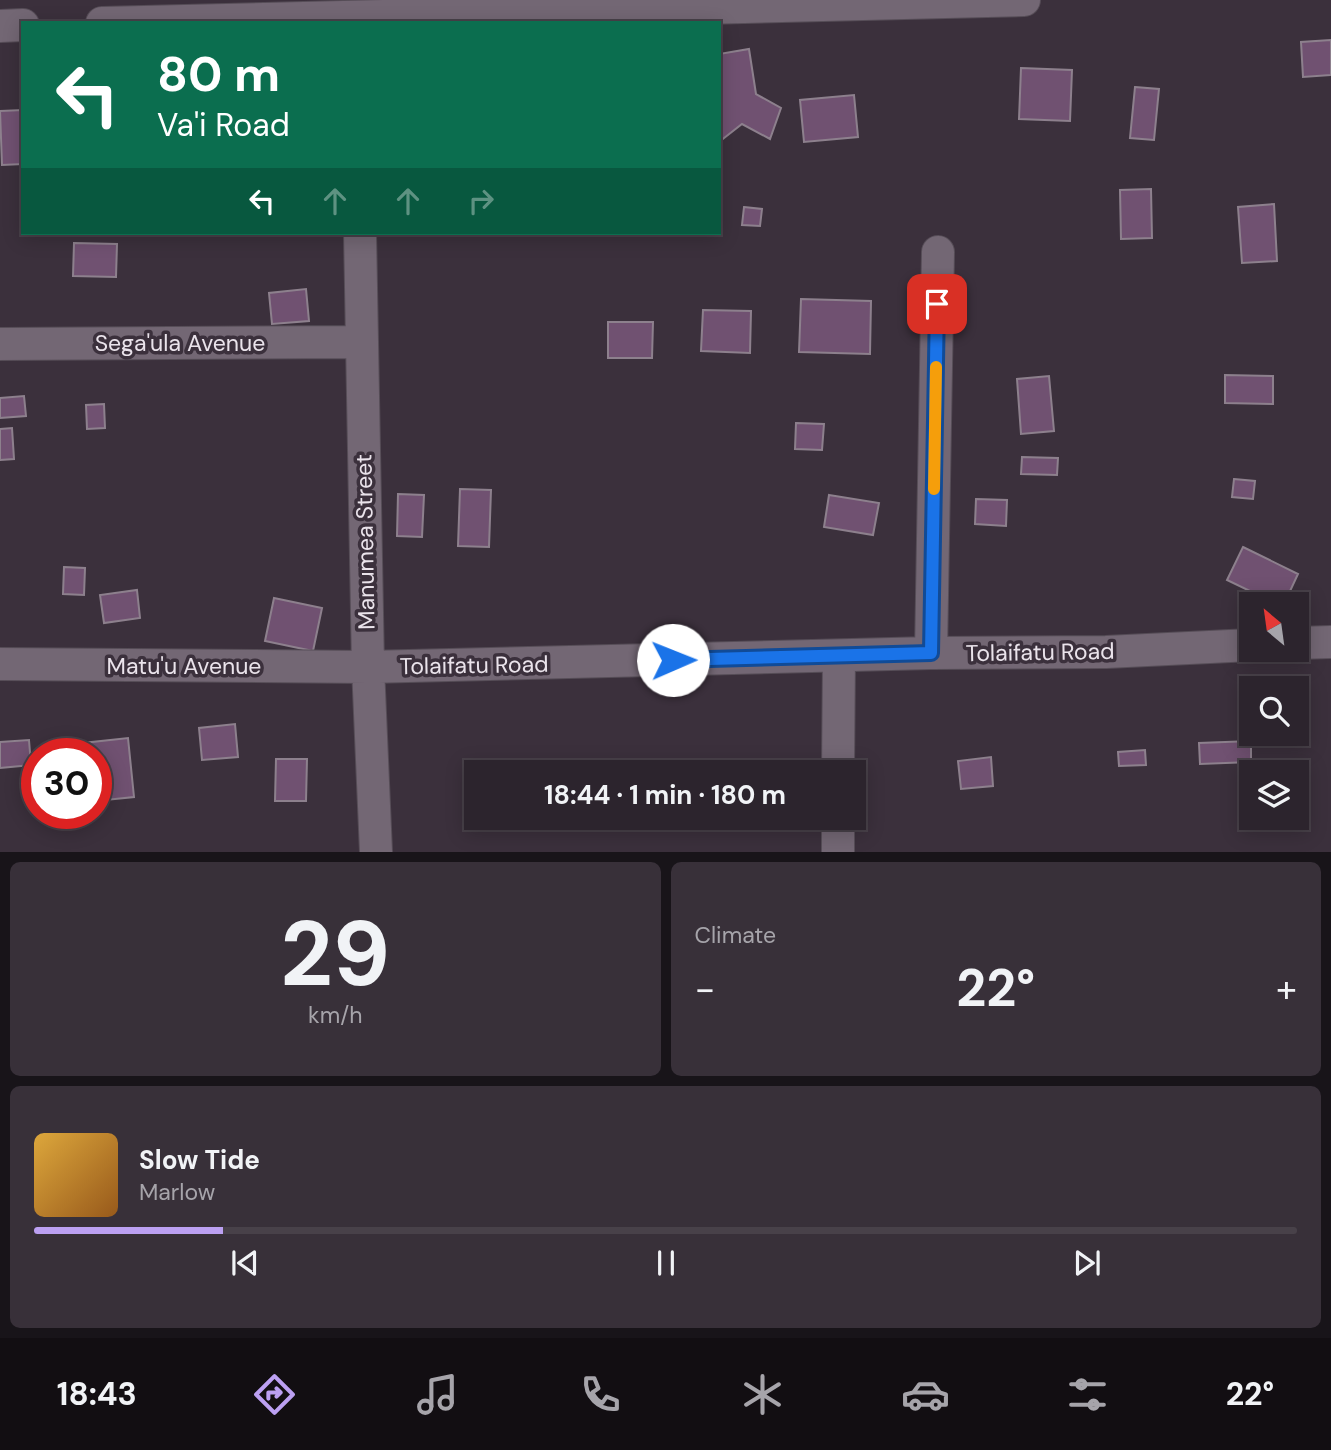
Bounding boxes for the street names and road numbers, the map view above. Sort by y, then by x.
street label: Sega'ula Avenue [95,328,265,358]
street label: Manumea Street [348,454,382,630]
street label: Tolaifatu Road [965,636,1115,668]
street label: Tolaifatu Road [399,649,549,681]
street label: Matu'u Avenue [107,651,261,681]

